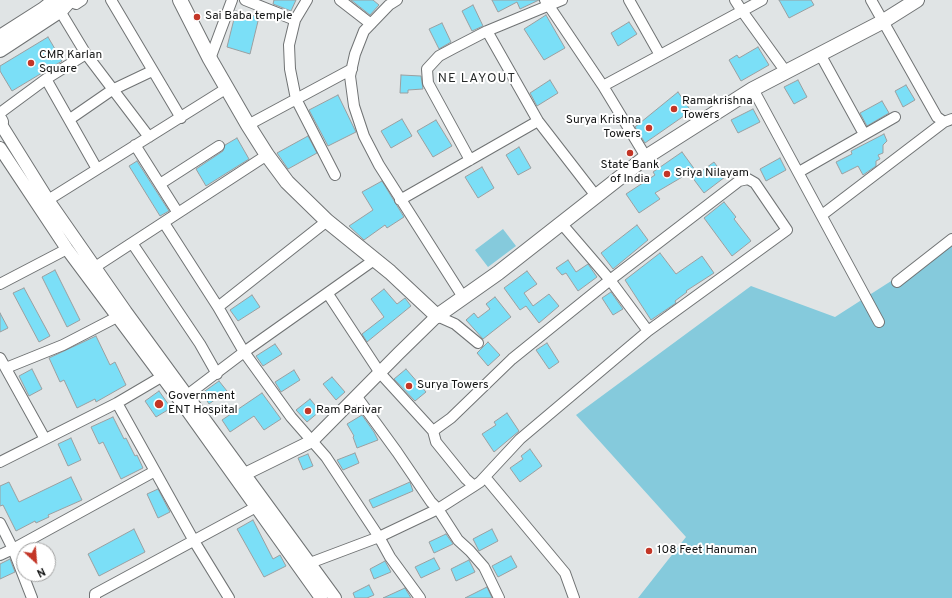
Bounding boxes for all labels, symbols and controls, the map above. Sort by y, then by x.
place label: Sai Baba temple [205,10,292,24]
marker: Sai Baba temple [192,12,202,22]
place label: CMR Karlan Square [39,49,102,77]
marker: CMR Karlan Square [26,58,36,68]
district label: NE LAYOUT [438,71,516,87]
place label: Ramakrishna Towers [682,95,753,123]
marker: Ramakrishna Towers [669,104,679,114]
place label: Surya Krishna Towers [566,114,641,142]
marker: Surya Krishna Towers [644,123,654,133]
marker: State Bank of India [625,148,635,158]
place label: State Bank of India [601,159,659,187]
place label: Sriya Nilayam [675,167,749,181]
marker: Sriya Nilayam [662,169,672,179]
place label: Surya Towers [417,379,489,393]
marker: Surya Towers [404,381,414,391]
place label: Government ENT Hospital [168,390,238,418]
marker: Government ENT Hospital [153,398,165,410]
place label: Ram Parivar [316,404,382,418]
marker: Ram Parivar [303,406,313,416]
north arrow [16,542,56,582]
place label: 108 Feet Hanuman [657,544,757,558]
marker: 108 Feet Hanuman [644,546,654,556]
text: N [34,564,47,580]

